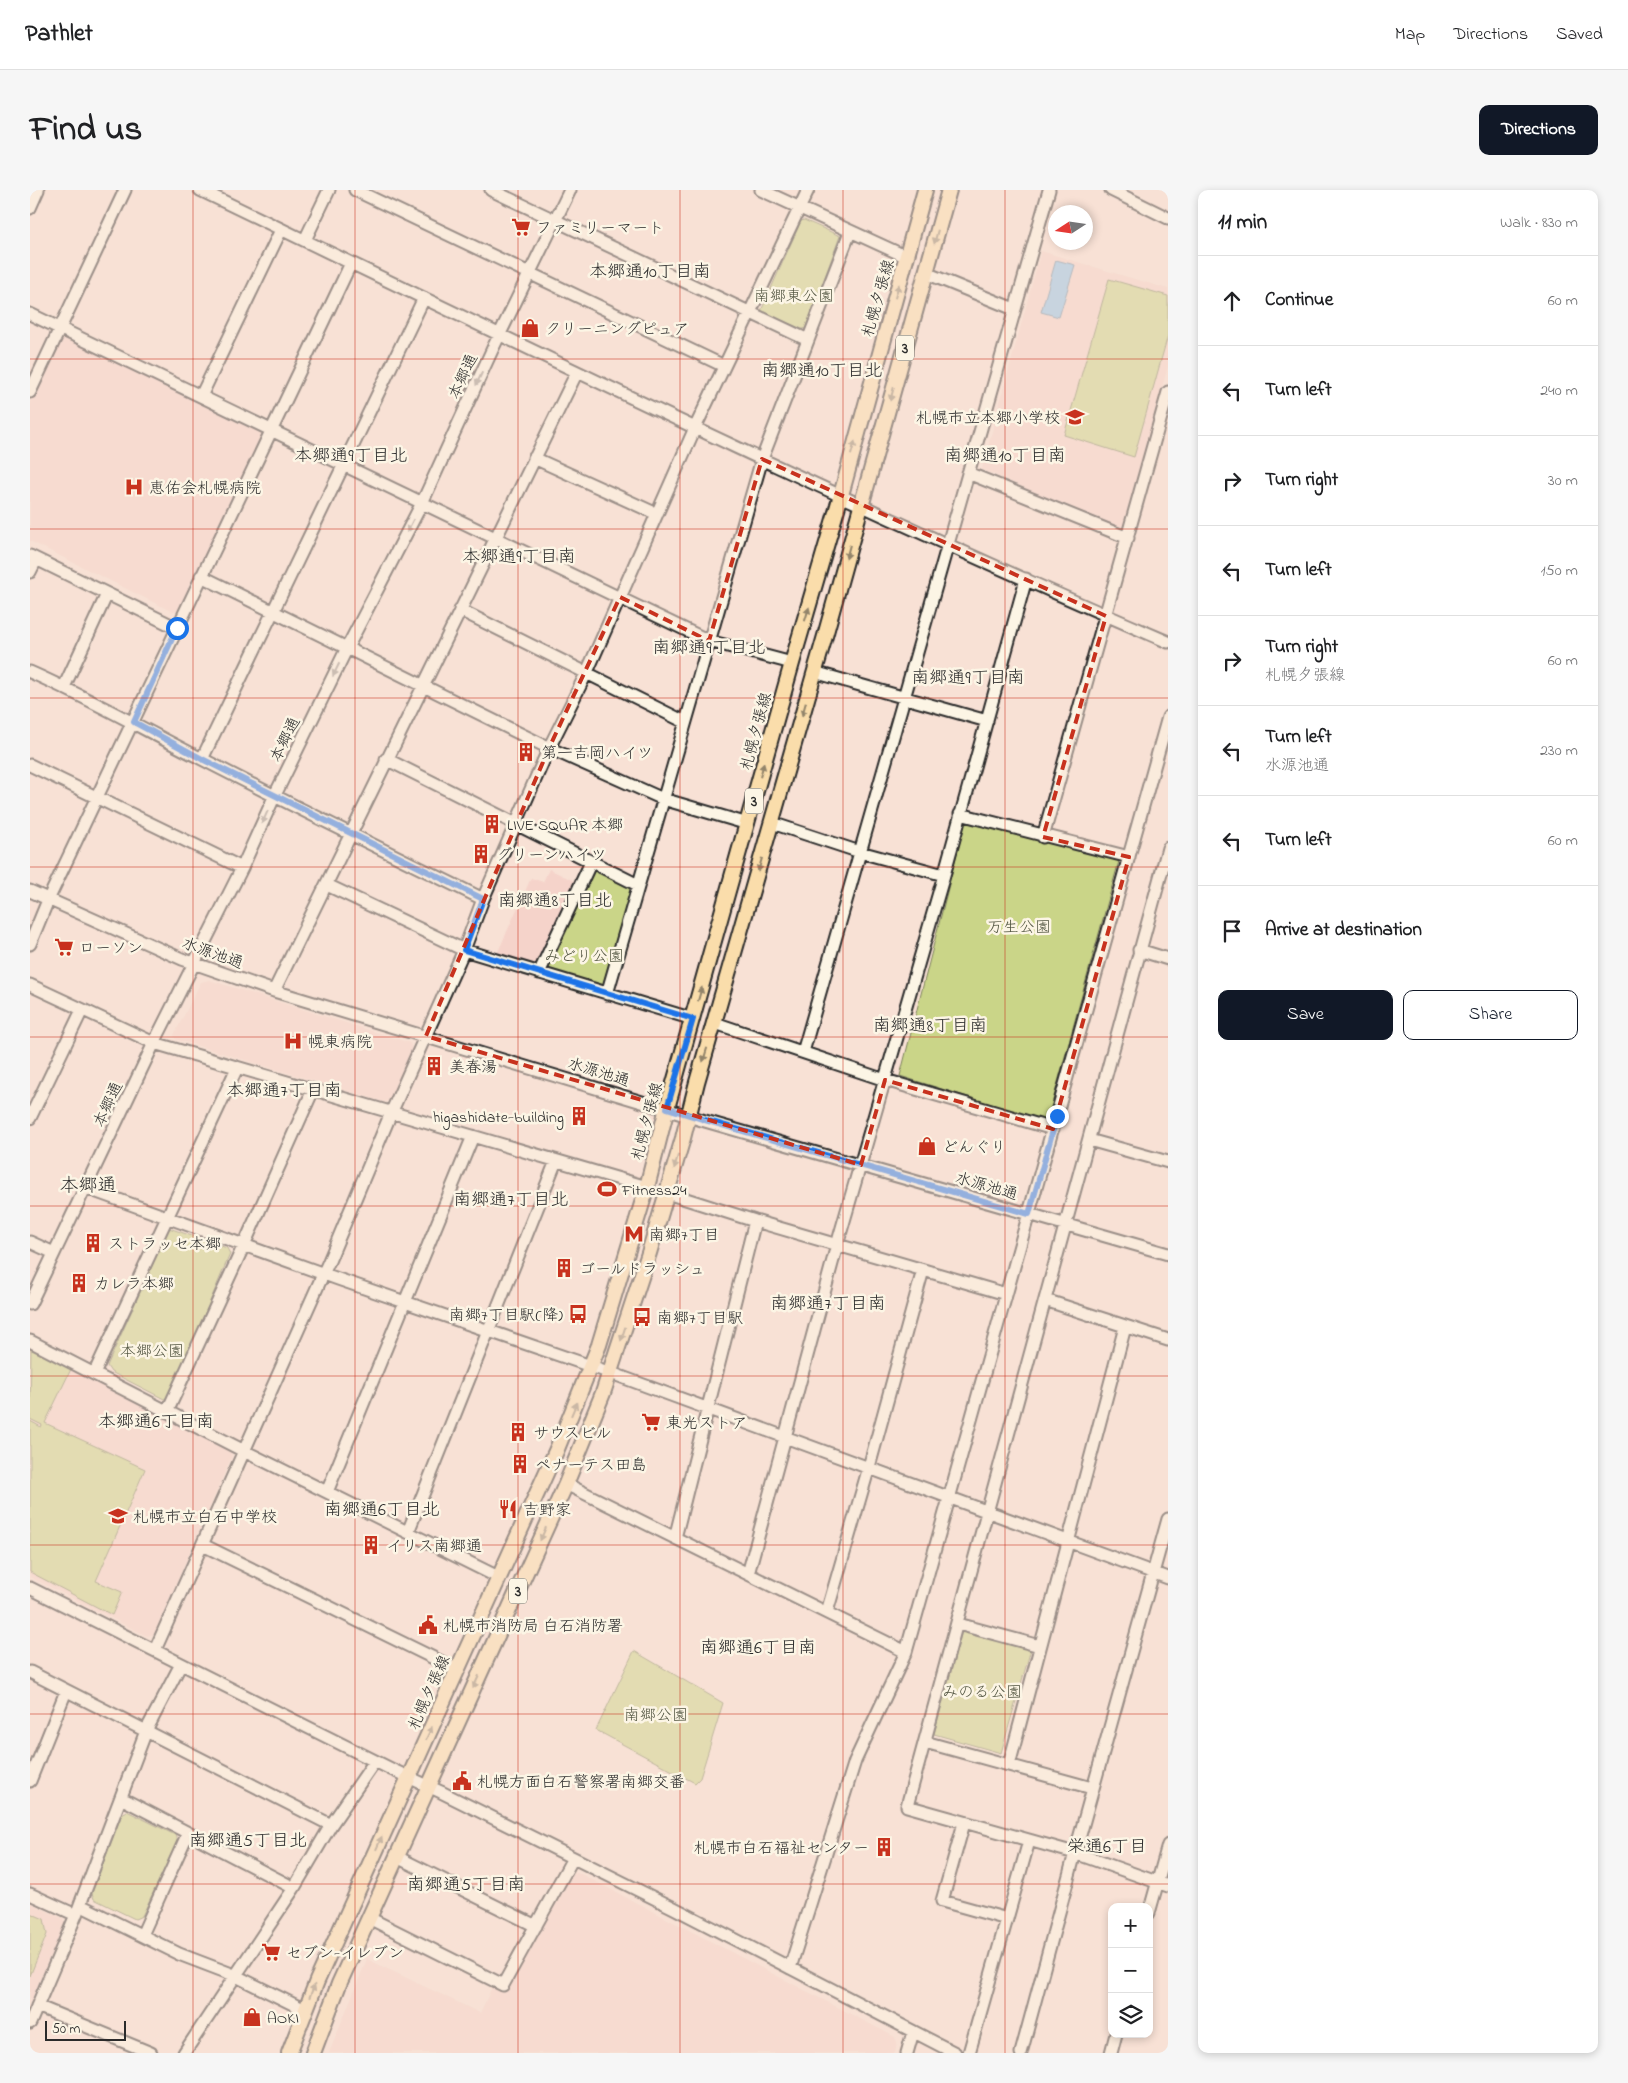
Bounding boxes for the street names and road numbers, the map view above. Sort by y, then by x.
street label: 札幌夕張線 [856,257,901,340]
road number: 3 [896,336,914,360]
street label: 本郷通 [443,350,485,404]
street label: 札幌夕張線 [735,690,779,773]
street label: 本郷通 [264,713,307,767]
road number: 3 [745,788,763,814]
street label: 水源池通 [178,932,246,976]
street label: 水源池通 [564,1052,633,1094]
street label: 本郷通 [88,1078,130,1132]
street label: 札幌夕張線 [626,1080,670,1163]
street label: 水源池通 [952,1167,1021,1207]
road number: 3 [509,1578,527,1604]
street label: 札幌夕張線 [403,1651,457,1734]

